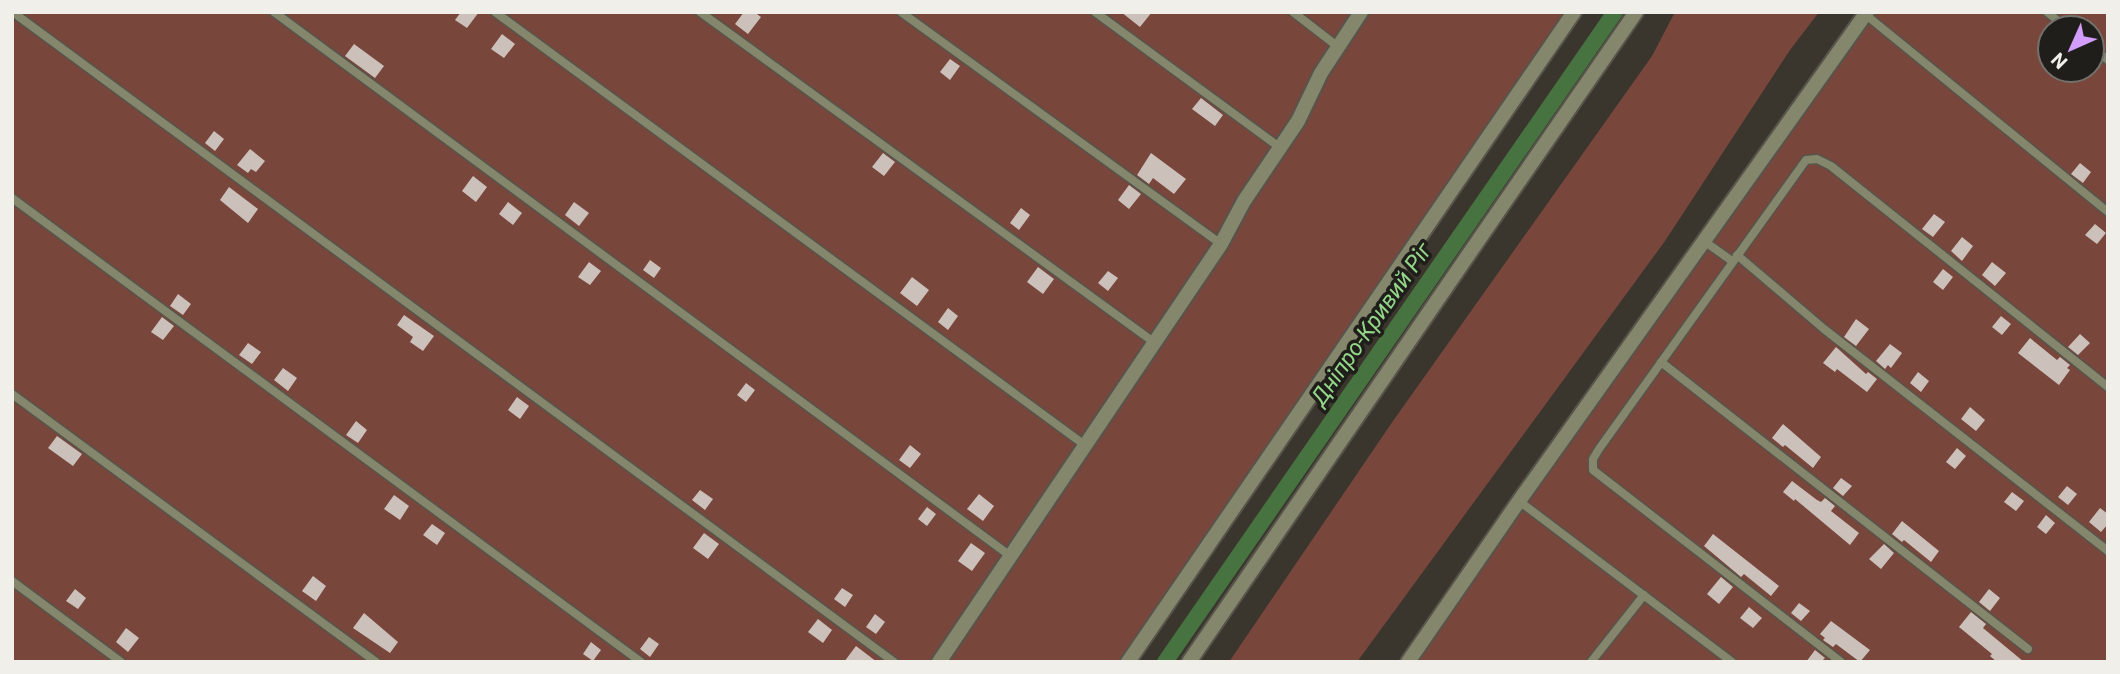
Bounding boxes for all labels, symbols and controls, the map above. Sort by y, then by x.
north arrow [2036,14,2106,84]
text: N [2046,48,2072,74]
water label: Дніпро-Кривий Ріг [1304,237,1438,412]

